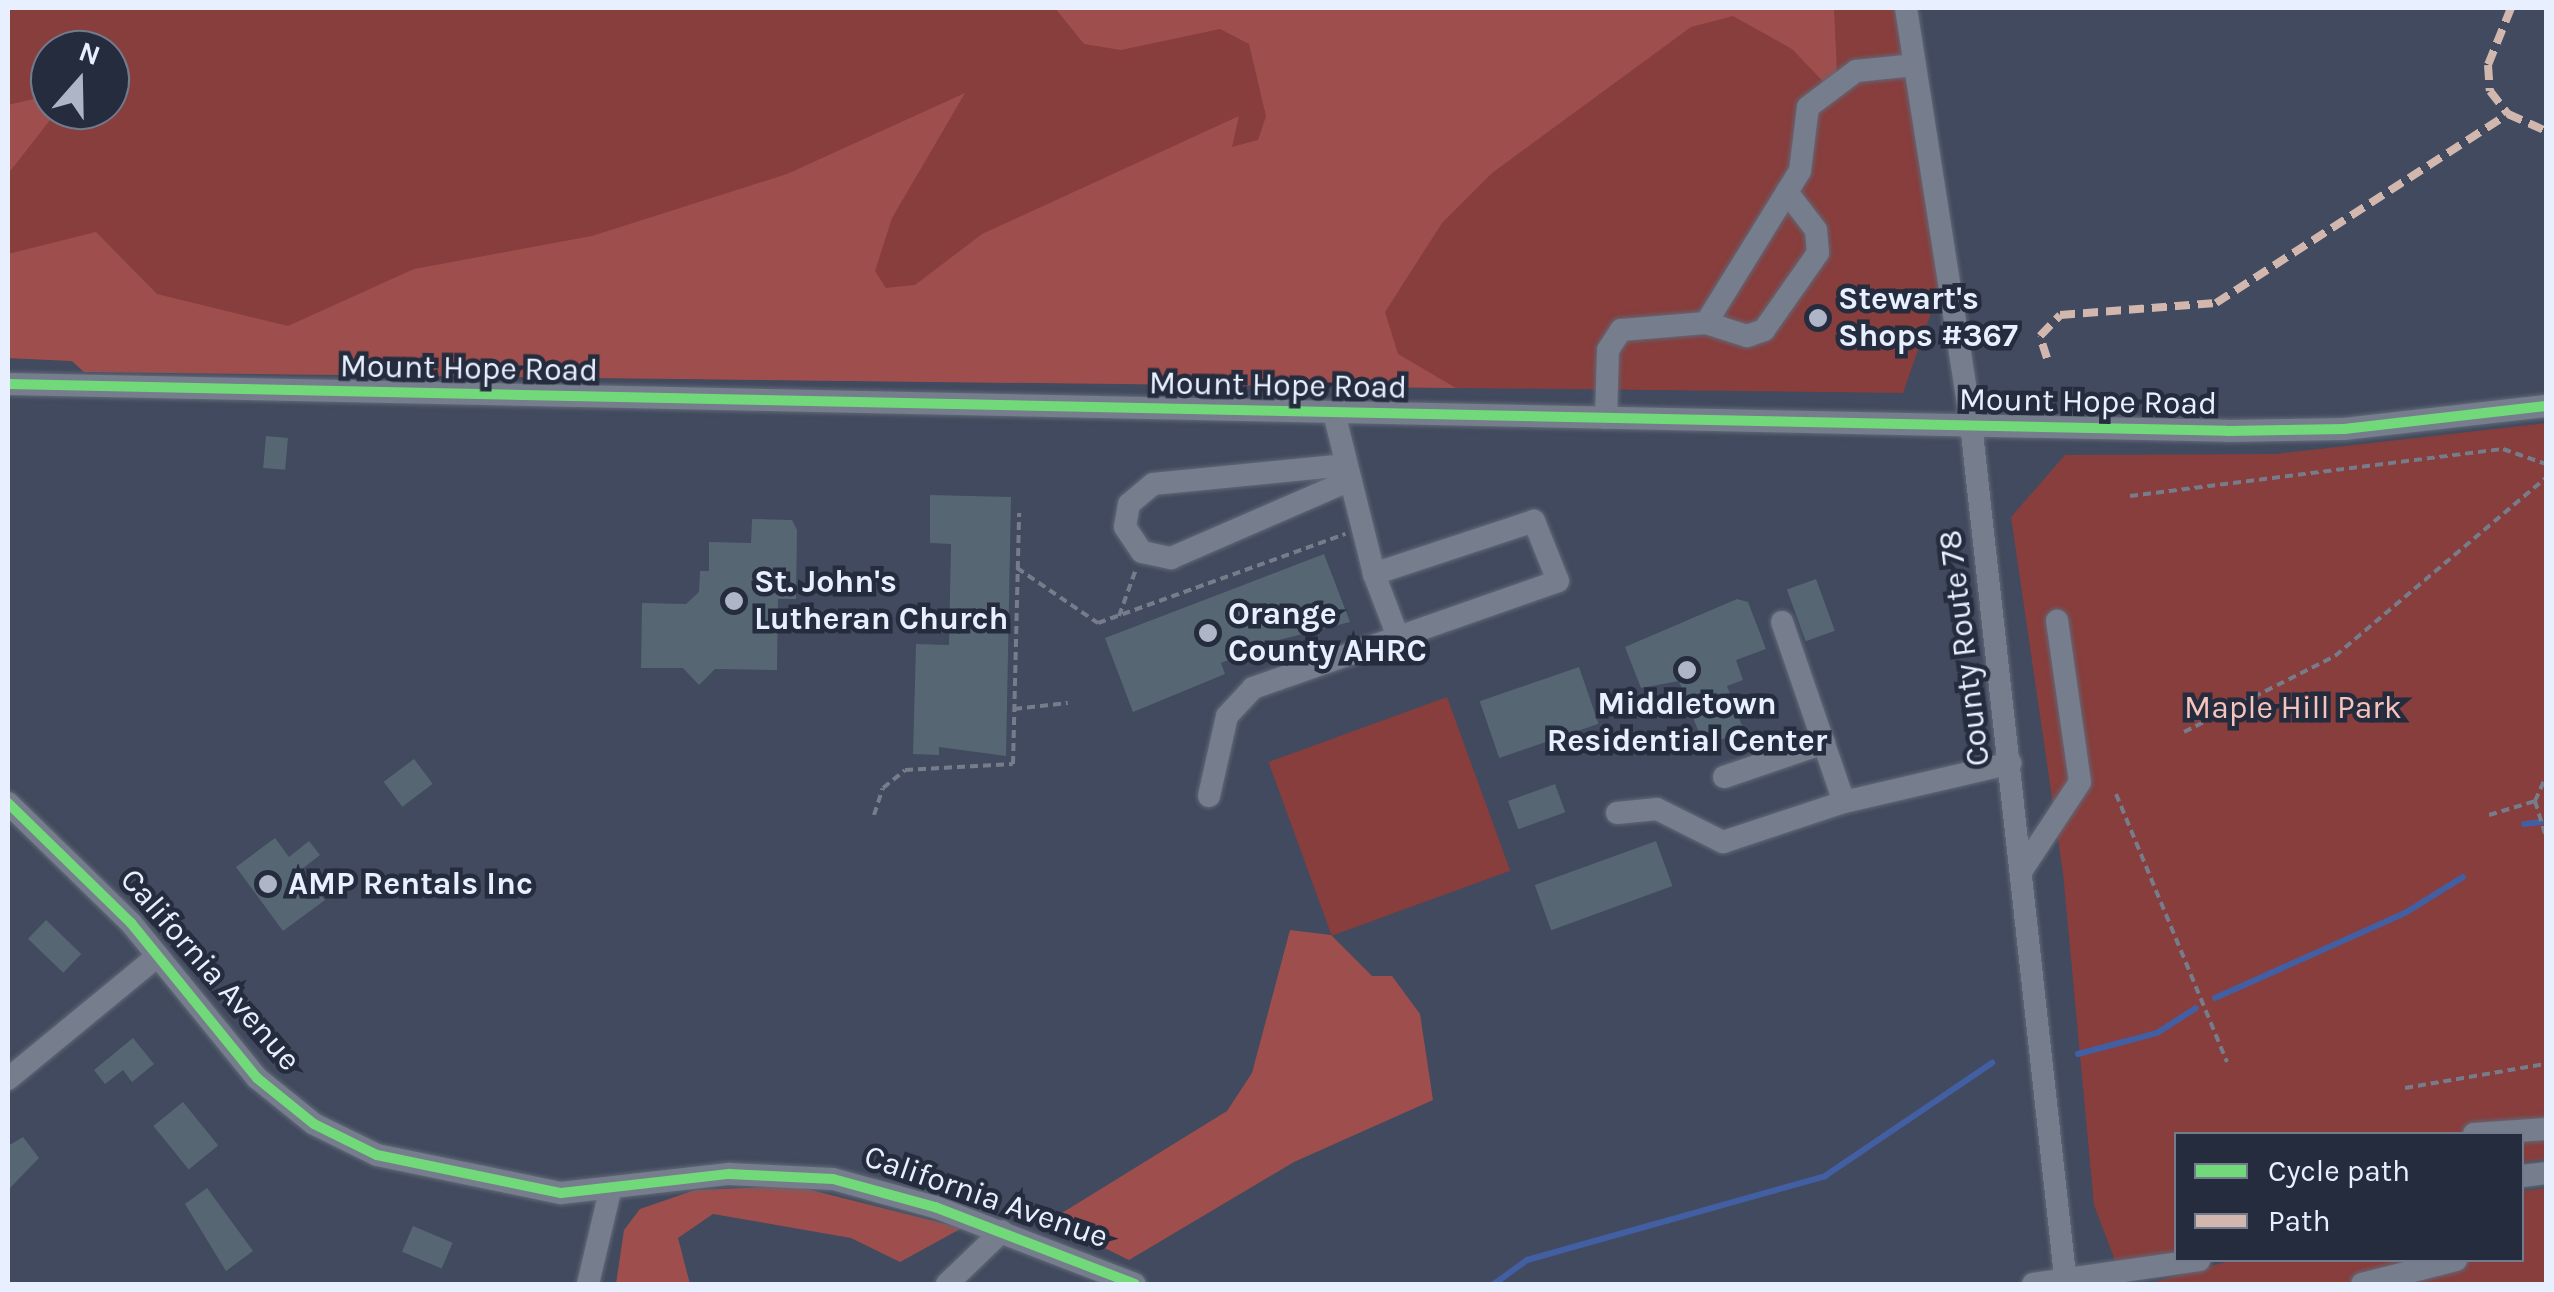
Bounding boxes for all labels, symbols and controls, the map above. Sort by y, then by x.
north arrow [30,30,130,130]
text: N [75,34,105,72]
place label: Stewart's Shops #367 [1838,281,2018,356]
marker: Stewart's Shops #367 [1807,307,1829,329]
street label: Mount Hope Road [340,348,598,390]
street label: Mount Hope Road [1149,365,1407,407]
street label: Mount Hope Road [1959,381,2217,423]
street label: County Route 78 [1931,528,1999,768]
place label: St. John's Lutheran Church [754,564,1008,639]
marker: St. John's Lutheran Church [723,590,745,612]
place label: Orange County AHRC [1228,596,1427,671]
marker: Orange County AHRC [1197,622,1219,644]
marker: Middletown Residential Center [1676,659,1698,681]
place label: Middletown Residential Center [1547,686,1827,761]
park label: Maple Hill Park [2184,689,2402,727]
street label: California Avenue [112,861,308,1079]
place label: AMP Rentals Inc [288,865,533,903]
marker: AMP Rentals Inc [257,873,279,895]
legend [2174,1132,2524,1262]
street label: California Avenue [859,1137,1113,1257]
text: Cycle path [2268,1153,2410,1189]
text: Path [2268,1203,2331,1239]

